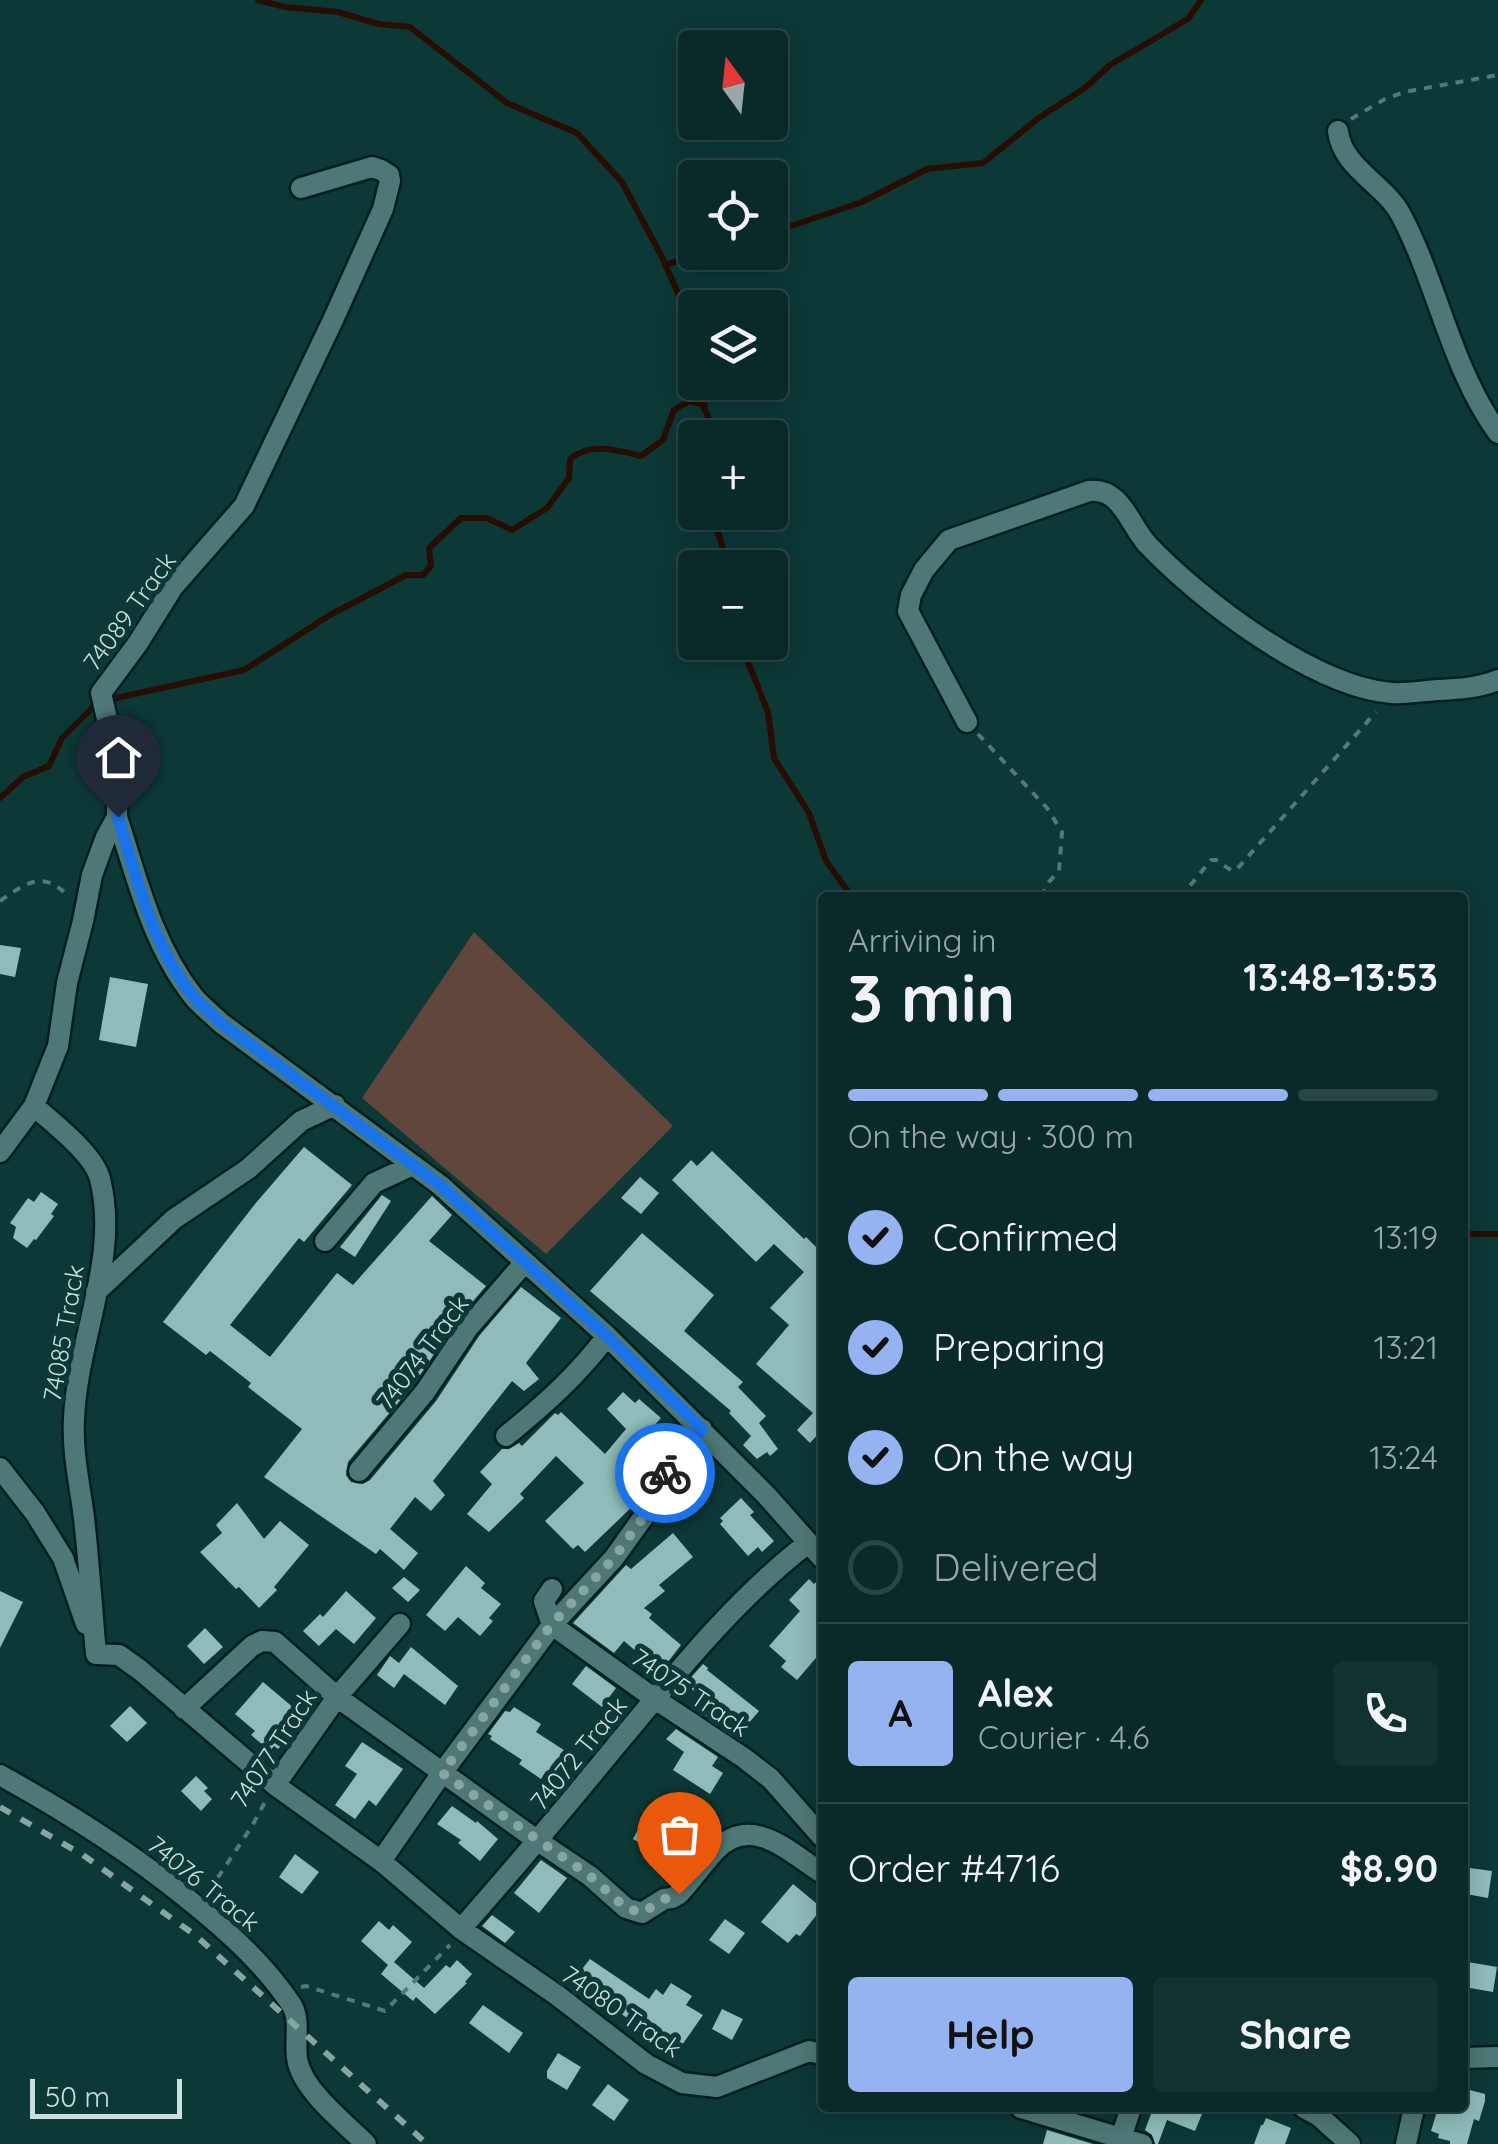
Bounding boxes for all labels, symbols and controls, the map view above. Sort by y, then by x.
north arrow [678,30,788,140]
map controls [678,30,788,660]
button: locate [678,160,788,270]
button: layers [678,290,788,400]
button: + [678,420,788,530]
street label: 74089 Track [76,546,182,676]
button: − [678,550,788,660]
pin [76,715,161,818]
icon: home [91,730,146,785]
text: Arriving in [848,920,997,960]
text: 13:48–13:53 [1243,953,1438,1001]
text: 3 min [848,957,1015,1038]
text: On the way · 300 m [848,1116,1134,1156]
icon: check [848,1210,903,1265]
text: Confirmed [933,1213,1118,1261]
text: 13:19 [1374,1217,1438,1257]
street label: 74085 Track [36,1262,90,1404]
street label: 74074 Track [369,1289,475,1415]
icon: check [848,1320,903,1375]
text: Preparing [933,1323,1105,1371]
text: 13:21 [1374,1327,1438,1367]
courier [615,1423,715,1523]
icon: check [848,1430,903,1485]
text: On the way [933,1433,1134,1481]
text: 13:24 [1369,1437,1438,1477]
icon: bike [638,1446,693,1501]
text: Delivered [933,1543,1099,1591]
street label: 74075 Track [626,1641,756,1743]
button: phone [1333,1661,1438,1766]
text: Alex [978,1669,1053,1717]
street label: 74077 Track [223,1683,323,1813]
text: A [888,1689,913,1737]
street label: 74072 Track [523,1690,633,1816]
text: Courier · 4.6 [978,1717,1150,1757]
pin [637,1792,722,1895]
icon: bag [652,1807,707,1862]
street label: 74076 Track [142,1828,266,1938]
text: Order #4716 [848,1844,1060,1892]
text: $8.90 [1340,1844,1438,1892]
street label: 74080 Track [556,1958,688,2064]
button: Help [848,1977,1133,2092]
button: Share [1153,1977,1438,2092]
scale bar [30,2074,182,2118]
text: 50 m [45,2079,110,2114]

